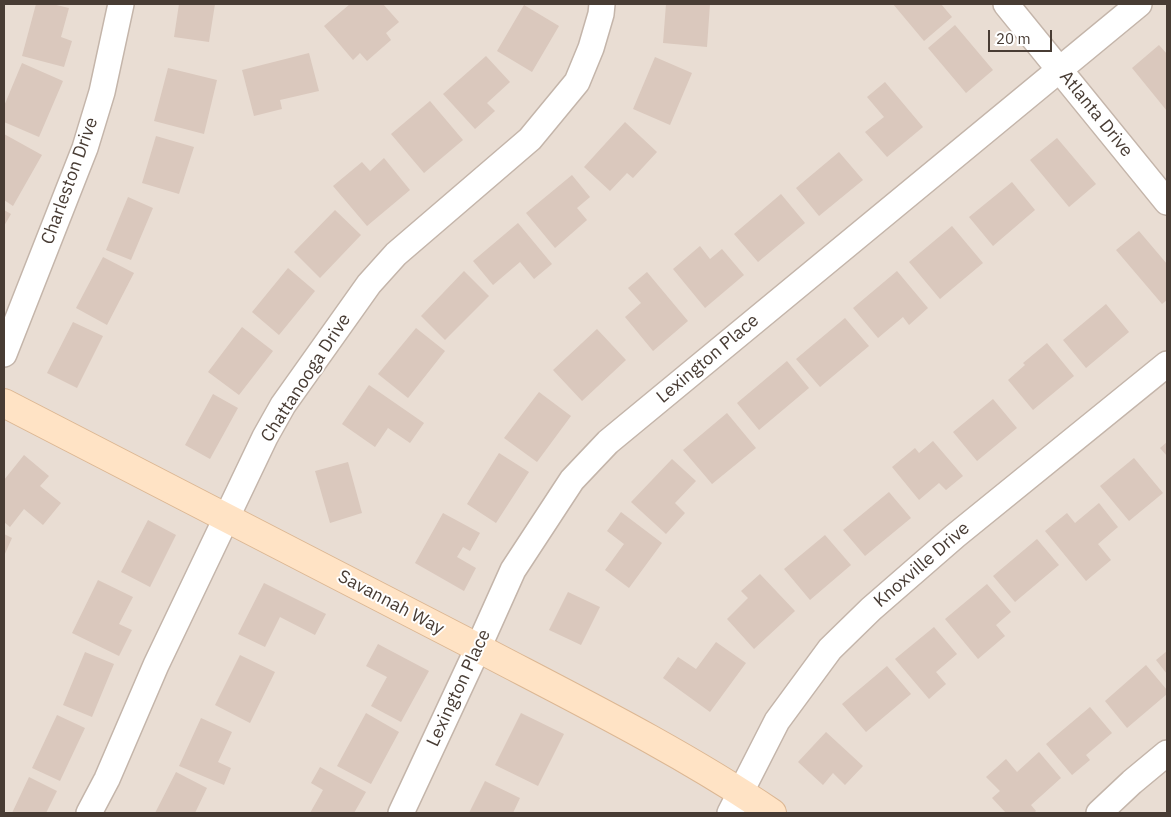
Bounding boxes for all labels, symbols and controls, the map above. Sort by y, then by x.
scale bar [991,20,1055,52]
text: 20 m [996,29,1031,48]
street label: Atlanta Drive [1055,67,1137,161]
street label: Charleston Drive [37,115,103,247]
street label: Chattanooga Drive [256,310,356,446]
street label: Lexington Place [652,310,764,408]
street label: Knoxville Drive [870,518,974,612]
street label: Savannah Way [334,566,448,640]
street label: Lexington Place [422,626,496,750]

